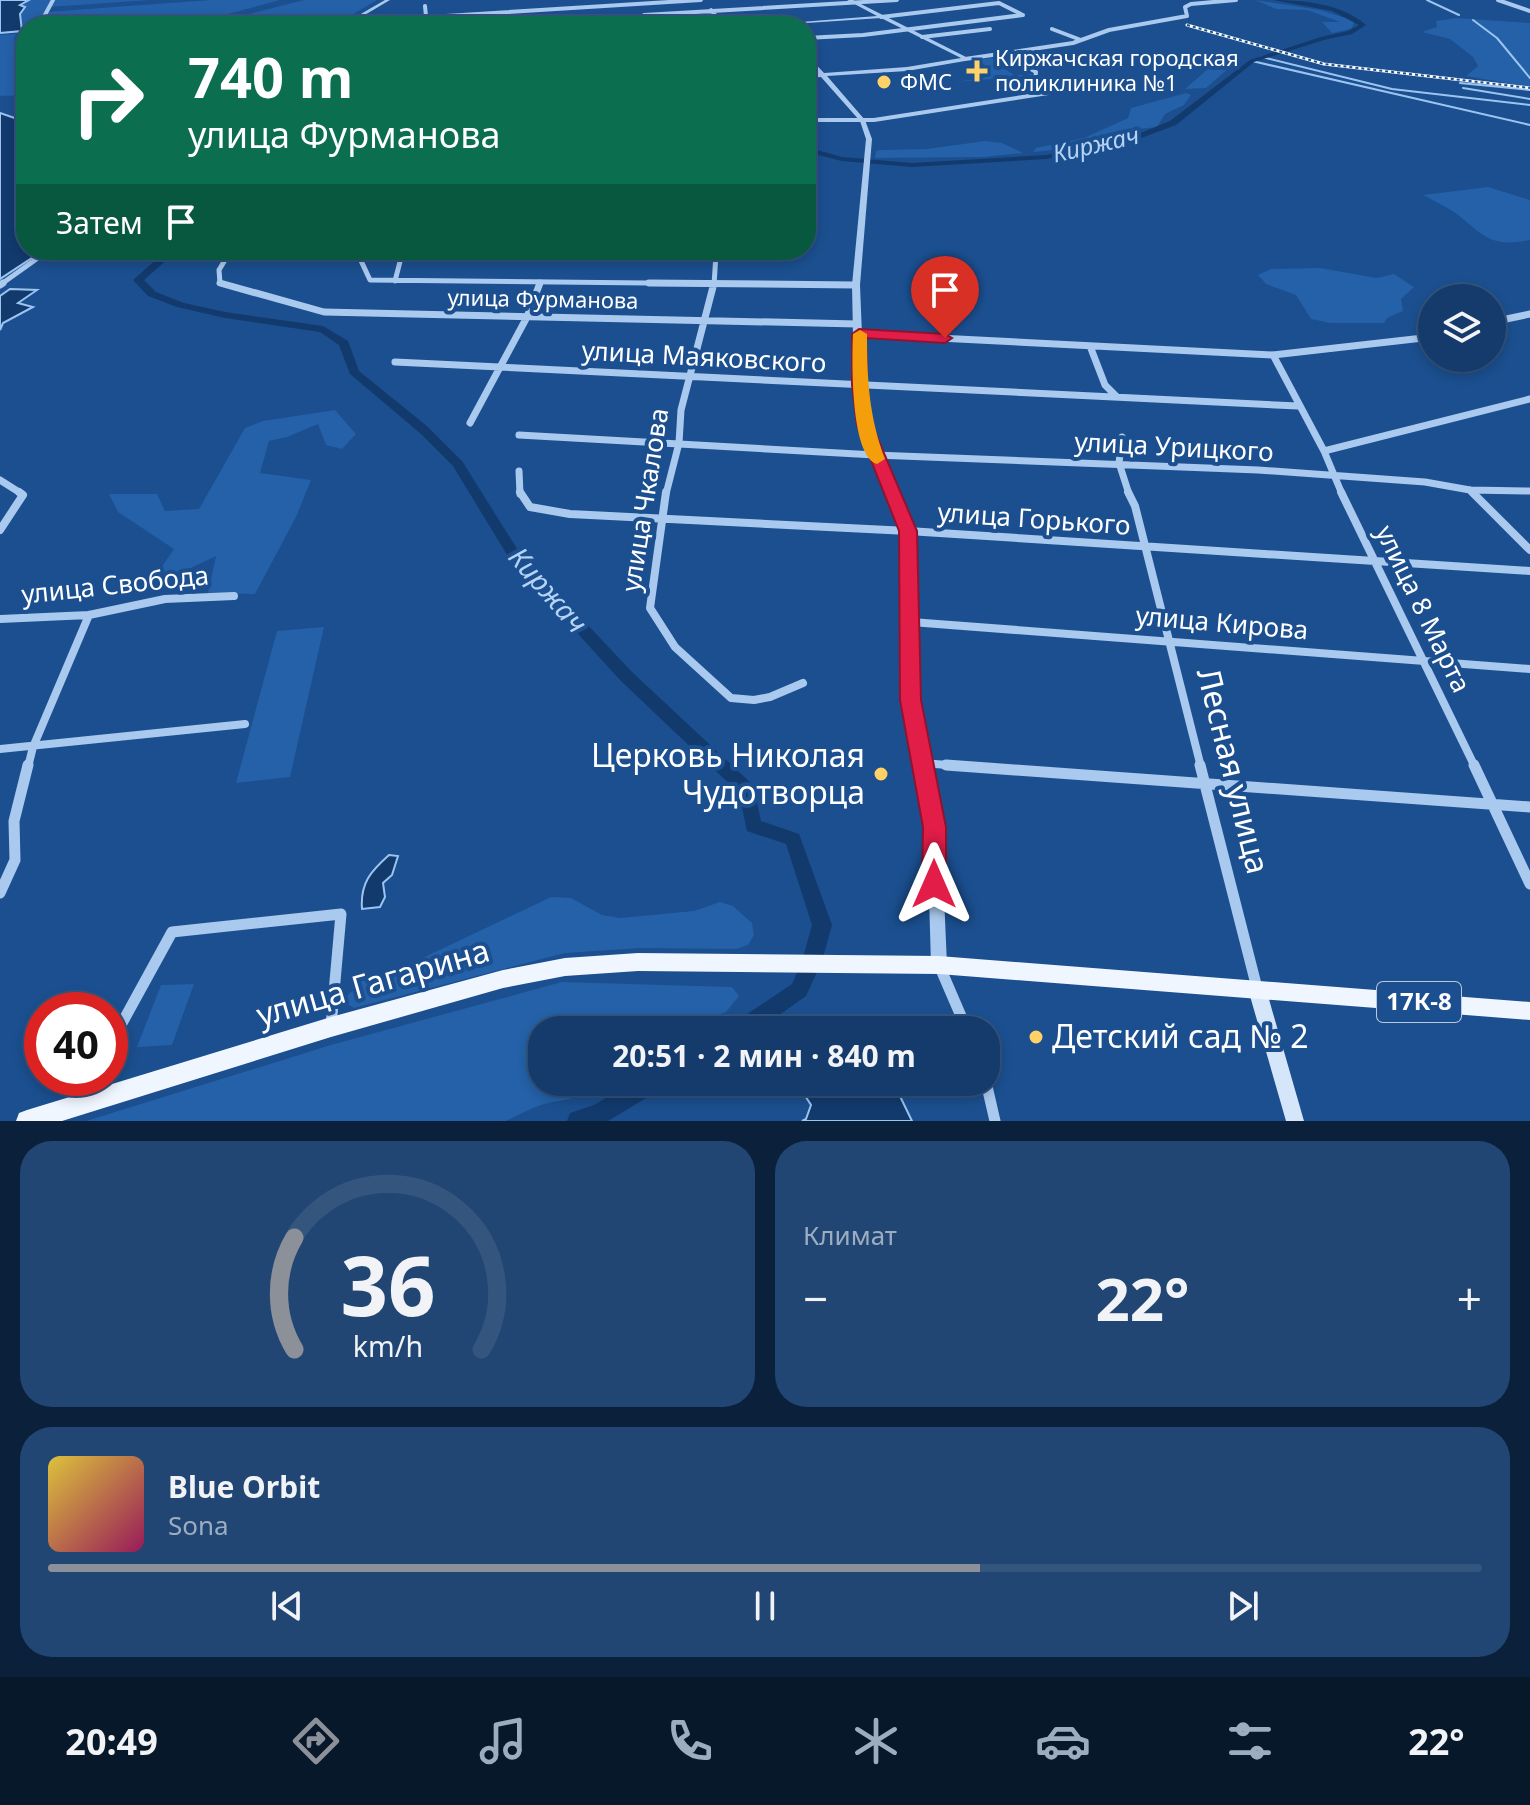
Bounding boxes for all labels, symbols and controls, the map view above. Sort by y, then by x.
text: 740 m [188,38,353,114]
place label: Киржачская городская поликлиника №1 [995,42,1239,97]
icon: right [56,48,160,152]
marker: Киржачская городская поликлиника №1 [966,60,988,82]
place label: ФМС [900,66,952,96]
marker: ФМС [875,73,893,91]
text: улица Фурманова [188,110,501,159]
water label: Киржач [1049,118,1142,169]
icon: arrive [159,200,203,244]
text: Затем [56,202,143,243]
pin [911,256,979,338]
icon: arrive [923,268,967,312]
street label: улица Фурманова [447,281,639,315]
map controls [1418,284,1506,372]
button: layers [1418,284,1506,372]
street label: улица Маяковского [581,332,827,380]
street label: улица Чкалова [612,405,676,594]
street label: улица Урицкого [1074,423,1275,469]
street label: улица Горького [936,493,1132,543]
street label: улица 8 Марта [1368,519,1480,698]
water label: Киржач [501,538,597,640]
street label: улица Свобода [19,556,210,612]
street label: улица Кирова [1134,597,1310,647]
street label: Лесная улица [1188,663,1281,878]
place label: Церковь Николая Чудотворца [591,733,865,813]
marker: Церковь Николая Чудотворца [872,765,890,783]
position arrow [892,842,976,926]
street label: улица Гагарина [251,928,494,1035]
road number: 17К-8 [1377,982,1461,1022]
speed limit sign: 40 [24,992,128,1096]
place label: Детский сад № 2 [1052,1014,1309,1057]
marker: Детский сад № 2 [1027,1028,1045,1046]
text: 20:51 · 2 мин · 840 m [612,1035,916,1076]
text: Климат [803,1217,897,1253]
text: 36 [340,1227,435,1340]
text: 22° [1095,1257,1190,1339]
text: − [803,1268,828,1328]
text: + [1457,1268,1482,1328]
text: km/h [352,1326,423,1365]
text: Blue Orbit [168,1466,320,1507]
text: Sona [168,1507,229,1543]
icon: previous [265,1584,309,1628]
icon: pause [743,1584,787,1628]
icon: next [1221,1584,1265,1628]
icon: directions [288,1713,344,1769]
icon: music [475,1713,531,1769]
icon: phone [662,1713,718,1769]
icon: climate [848,1713,904,1769]
icon: car [1035,1713,1091,1769]
icon: filters [1222,1713,1278,1769]
text: 20:49 [65,1717,158,1766]
text: 22° [1408,1717,1465,1766]

